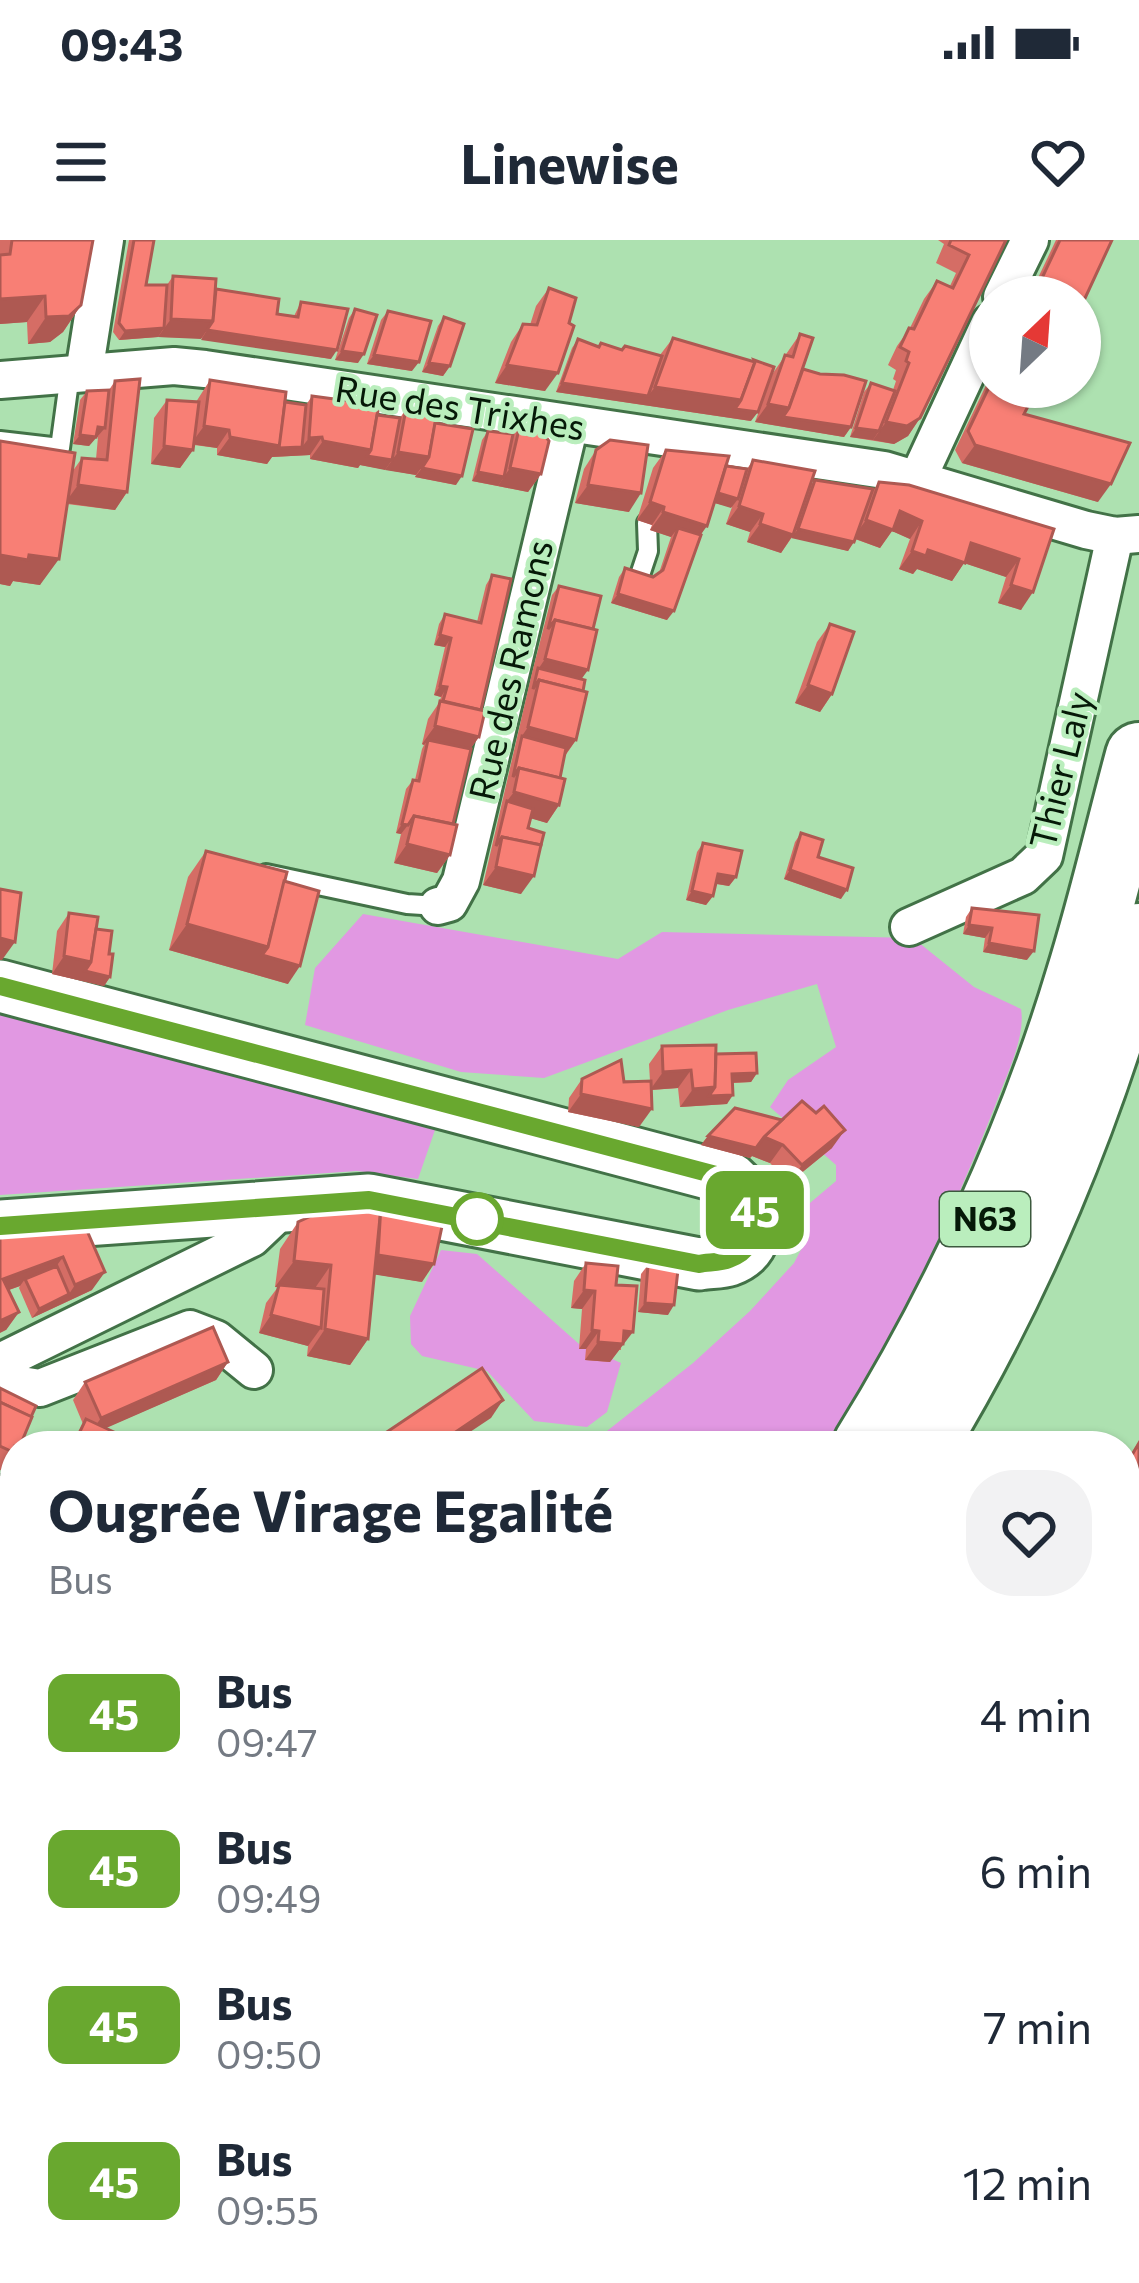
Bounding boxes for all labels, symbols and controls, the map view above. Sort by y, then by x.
text: 09:43 [60,15,183,70]
icon: menu [48,129,114,195]
text: Linewise [460,129,679,195]
icon: heart [1025,129,1091,195]
north arrow [969,276,1101,408]
map controls [969,276,1101,408]
street label: Rue des Trixhes [333,365,588,447]
street label: Rue des Ramons [458,535,560,804]
street label: Thier Laly [1018,686,1100,853]
line badge: 45 [701,1171,809,1249]
text: 45 [730,1184,780,1236]
road number: N63 [940,1192,1030,1246]
unlabelled marker [452,1194,502,1244]
button: heart [966,1470,1092,1596]
text: Ougrée Virage Egalité [48,1474,613,1544]
text: Bus [48,1554,113,1602]
text: Bus [216,1662,292,1717]
text: 4 min [980,1686,1092,1741]
text: 45 [89,1687,139,1739]
text: 09:47 [216,1717,318,1765]
text: Bus [216,1818,292,1873]
text: 6 min [979,1842,1092,1897]
text: 45 [89,1843,139,1895]
text: 09:49 [216,1873,321,1921]
text: Bus [216,1974,292,2029]
text: 7 min [983,1998,1092,2053]
text: 45 [89,1999,139,2051]
text: 09:50 [216,2029,322,2077]
text: Bus [216,2130,292,2185]
text: 12 min [963,2154,1092,2209]
text: 45 [89,2155,139,2207]
text: 09:55 [216,2185,319,2233]

